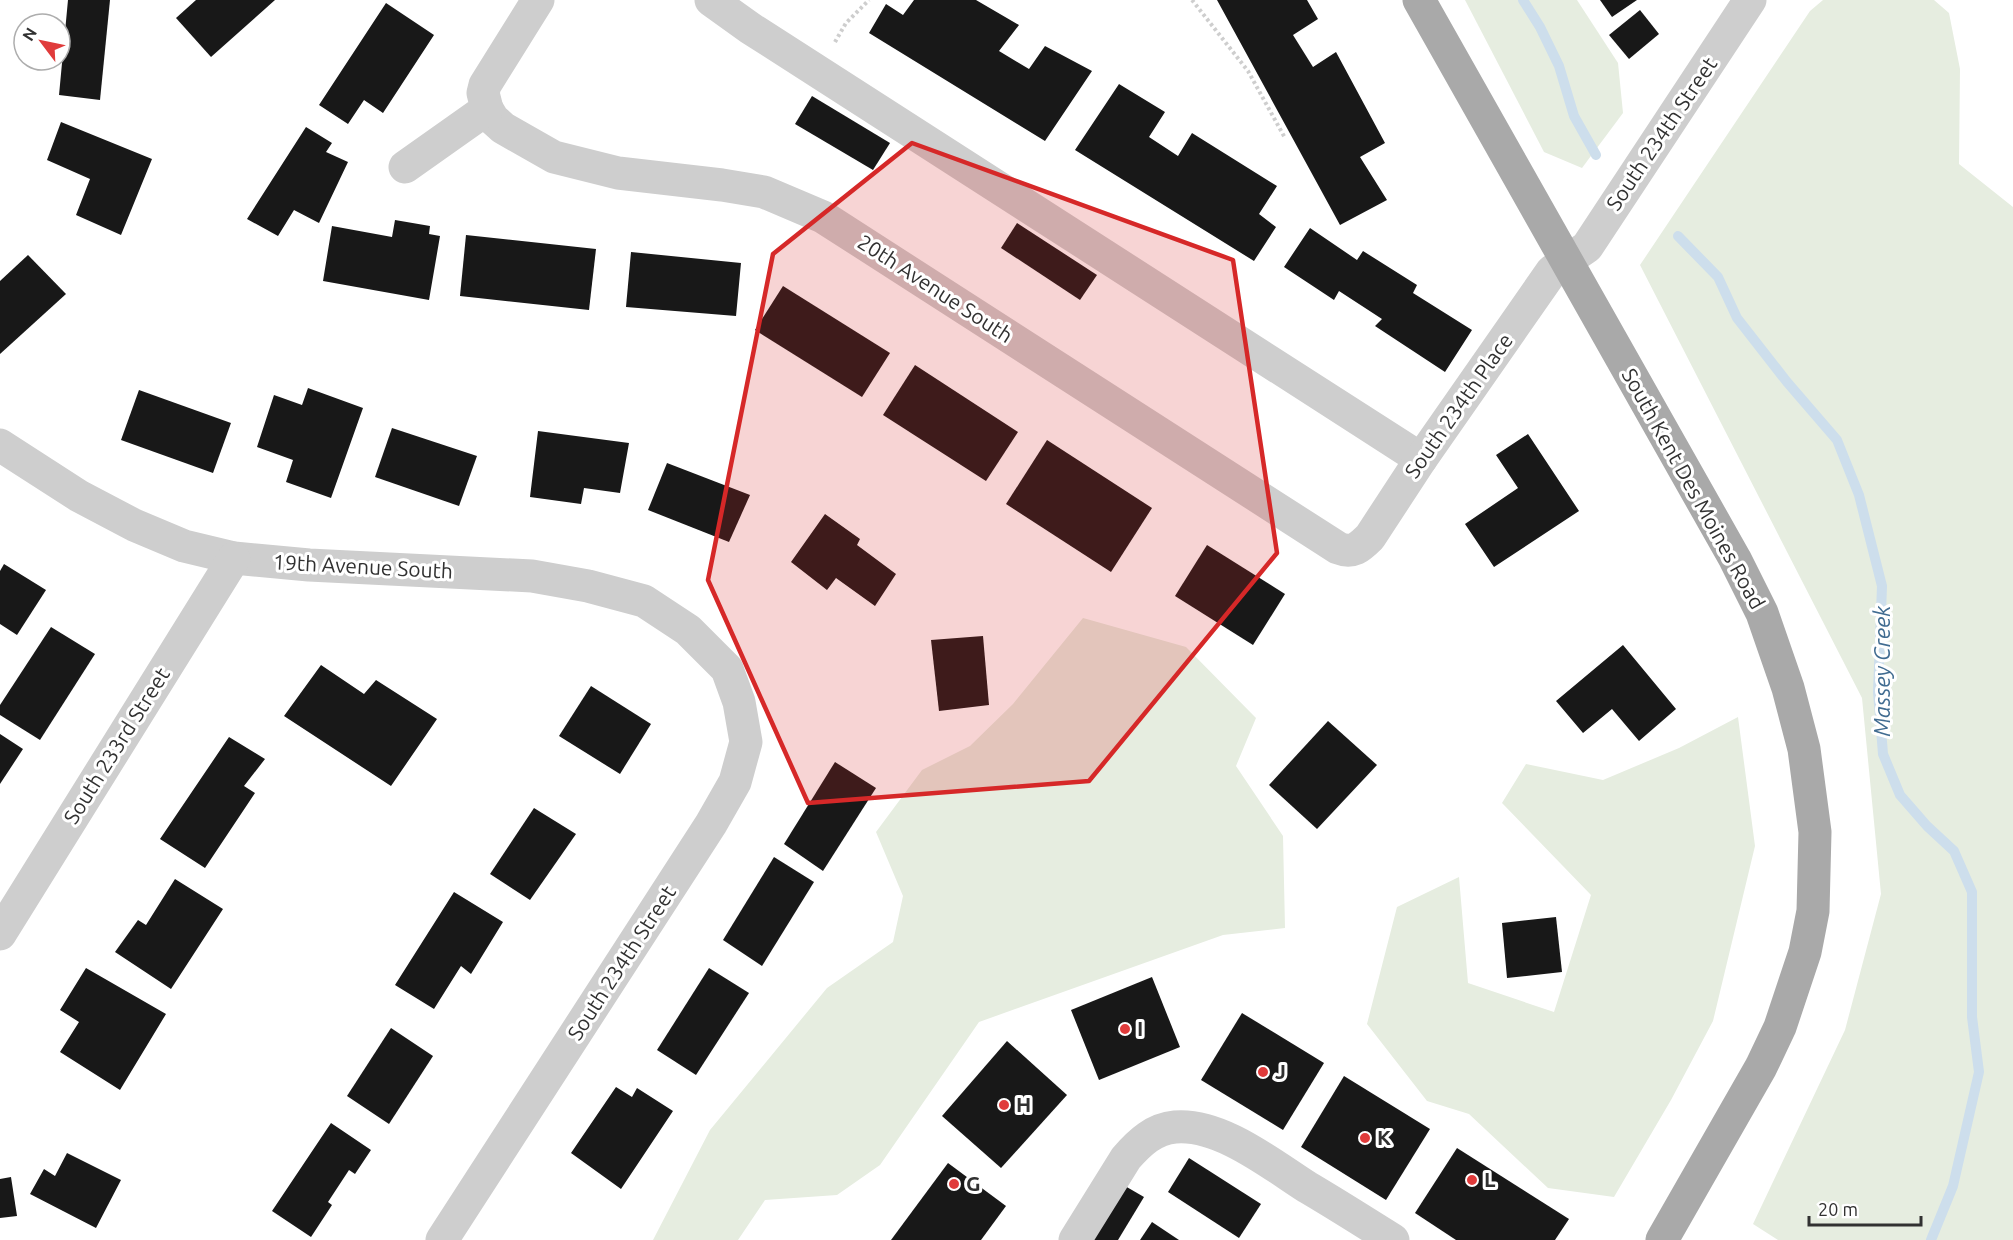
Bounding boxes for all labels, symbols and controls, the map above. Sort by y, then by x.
north arrow [12,12,72,72]
text: N [18,24,40,44]
street label: South 234th Street [1601,52,1721,215]
street label: 20th Avenue South [854,229,1017,347]
street label: South 234th Place [1399,328,1517,482]
street label: South Kent Des Moines Road [1618,364,1770,613]
street label: 19th Avenue South [273,549,453,583]
water label: Massey Creek [1869,605,1894,737]
street label: South 233rd Street [58,663,174,828]
street label: South 234th Street [562,881,680,1044]
place label: I [1137,1016,1143,1040]
marker: I [1118,1022,1132,1036]
place label: J [1275,1059,1286,1083]
marker: J [1256,1065,1270,1079]
place label: H [1016,1092,1031,1116]
marker: H [997,1098,1011,1112]
place label: K [1377,1125,1391,1149]
marker: K [1358,1131,1372,1145]
place label: L [1484,1167,1496,1191]
place label: G [966,1171,981,1195]
marker: L [1465,1173,1479,1187]
marker: G [947,1177,961,1191]
scale bar [1809,1189,1922,1227]
text: 20 m [1818,1199,1858,1219]

